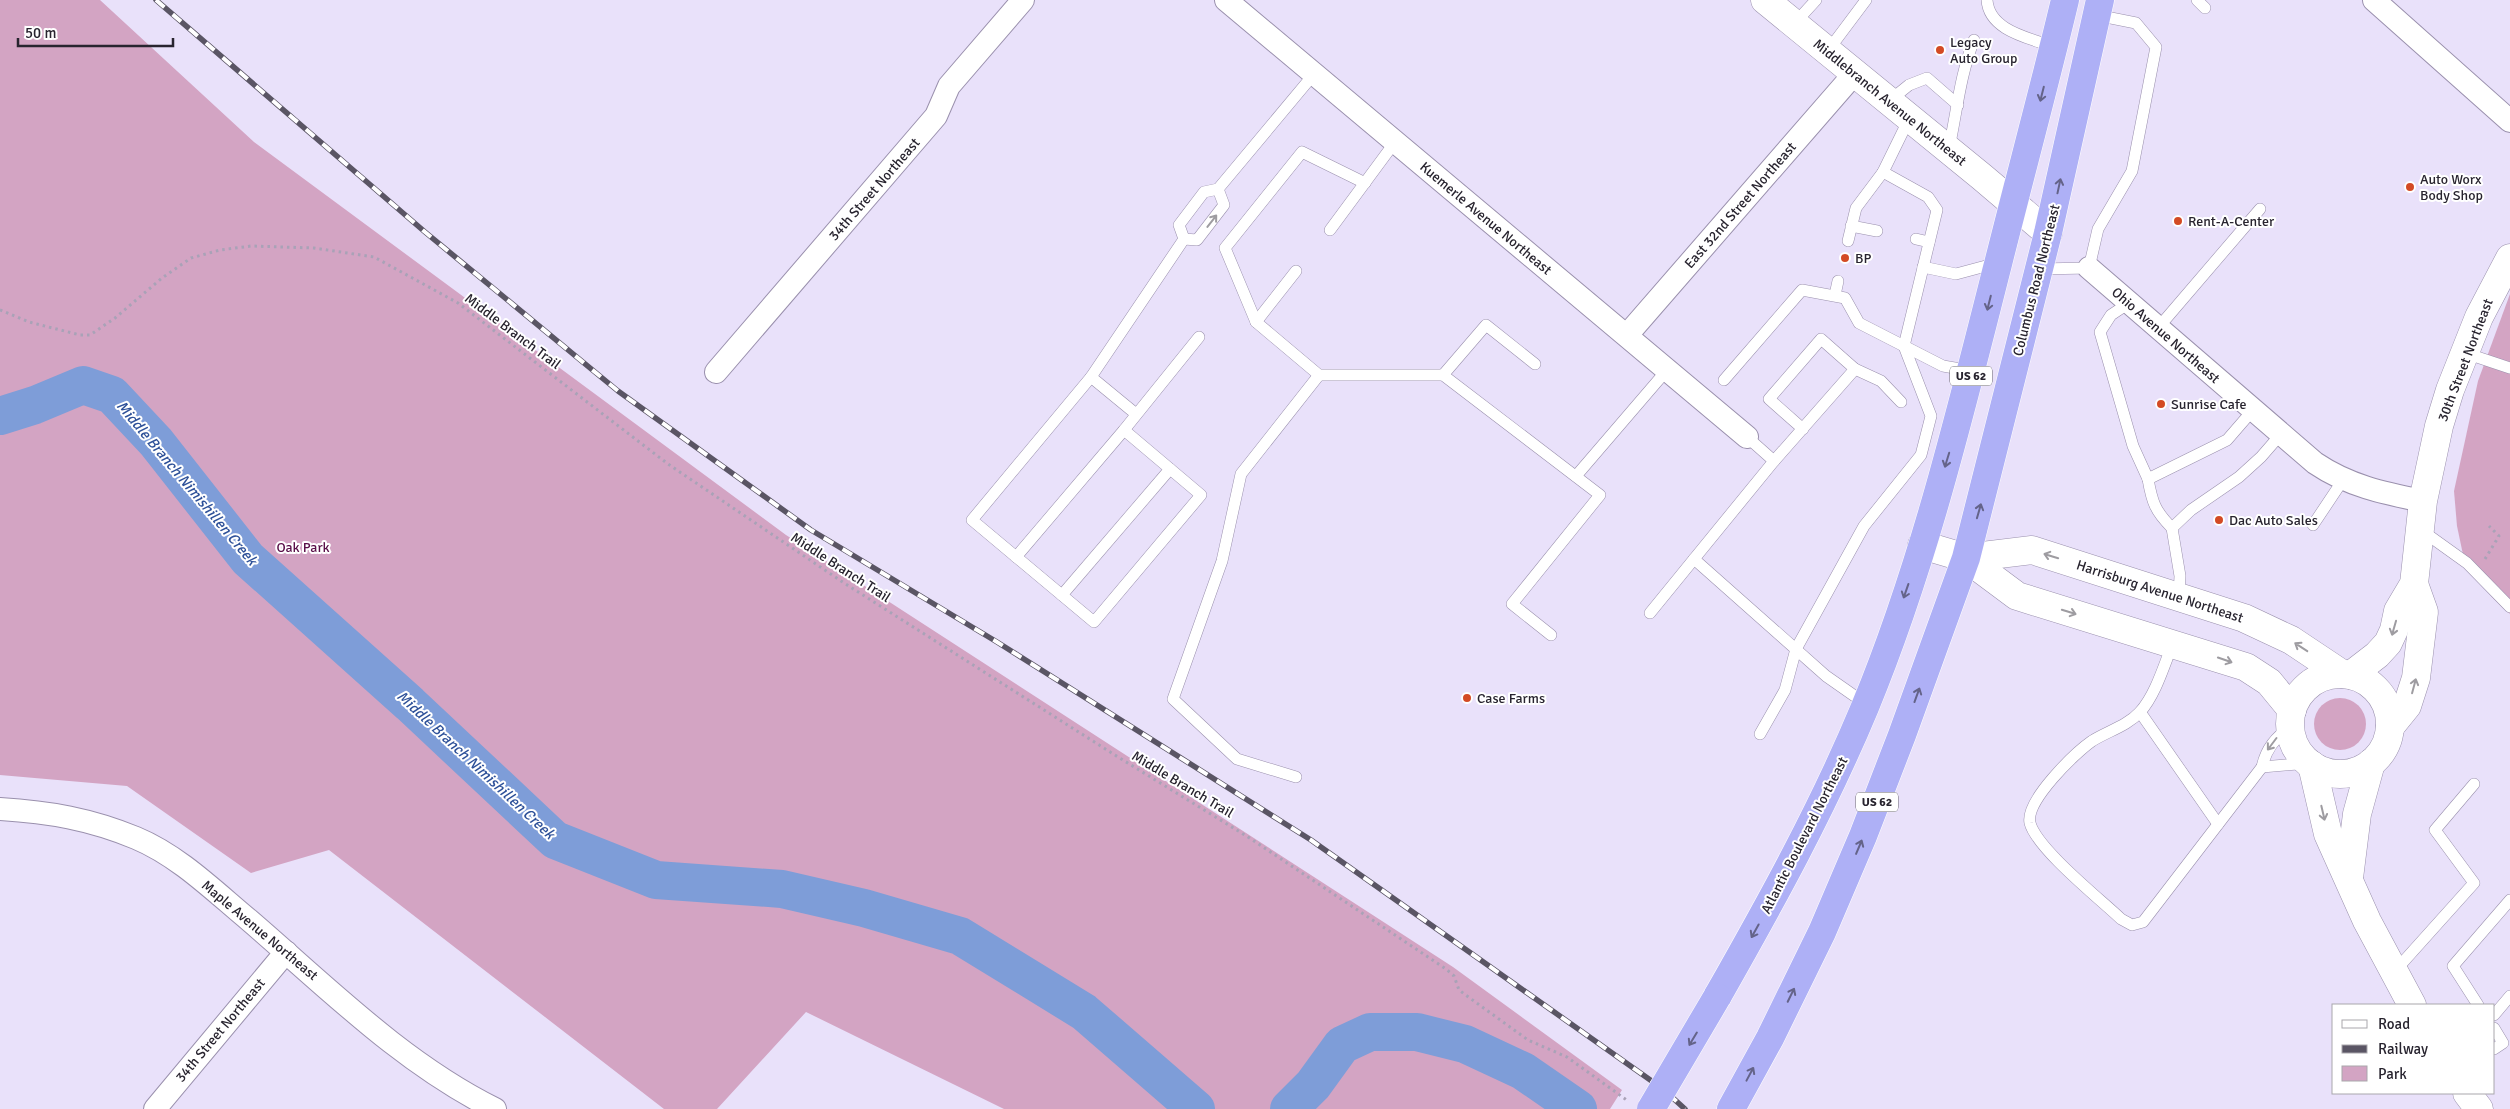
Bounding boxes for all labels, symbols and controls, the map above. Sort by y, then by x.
scale bar [18,15,172,47]
text: 50 m [25,24,56,42]
place label: Legacy Auto Group [1950,34,2017,67]
street label: Middlebranch Avenue Northeast [1810,35,1970,170]
marker: Legacy Auto Group [1934,44,1946,56]
one-way arrow [2037,86,2046,102]
street label: 34th Street Northeast [825,135,924,244]
street label: East 32nd Street Northeast [1681,139,1800,272]
street label: Kuemerle Avenue Northeast [1416,158,1555,279]
place label: Auto Worx Body Shop [2420,171,2483,204]
one-way arrow [2054,178,2064,194]
marker: Auto Worx Body Shop [2404,181,2416,193]
street label: Columbus Road Northeast [2009,202,2064,358]
place label: Rent-A-Center [2188,213,2275,230]
one-way arrow [1207,214,1217,228]
marker: Rent-A-Center [2172,215,2184,227]
place label: BP [1855,250,1871,267]
marker: BP [1839,252,1851,264]
street label: Ohio Avenue Northeast [2108,284,2223,387]
street label: Middle Branch Trail [461,290,564,373]
one-way arrow [1983,294,1993,310]
street label: 30th Street Northeast [2434,296,2497,424]
road number: US 62 [1950,366,1992,386]
place label: Sunrise Cafe [2171,396,2247,413]
water label: Middle Branch Nimishillen Creek [113,397,262,570]
marker: Sunrise Cafe [2155,398,2167,410]
one-way arrow [1942,452,1952,468]
one-way arrow [1975,504,1984,520]
place label: Dac Auto Sales [2229,512,2318,529]
marker: Dac Auto Sales [2213,514,2225,526]
street label: Middle Branch Trail [788,529,894,606]
park label: Oak Park [276,539,330,556]
one-way arrow [2043,551,2059,560]
street label: Harrisburg Avenue Northeast [2074,556,2245,627]
one-way arrow [1901,583,1911,599]
one-way arrow [2061,608,2077,617]
one-way arrow [2388,620,2398,636]
one-way arrow [2295,642,2309,652]
one-way arrow [2217,656,2232,665]
one-way arrow [2409,678,2419,694]
water label: Middle Branch Nimishillen Creek [393,687,560,844]
one-way arrow [1913,688,1922,703]
place label: Case Farms [1477,690,1545,707]
marker: Case Farms [1461,692,1473,704]
one-way arrow [2267,737,2277,751]
street label: Middle Branch Trail [1129,747,1237,821]
street label: Atlantic Boulevard Northeast [1757,754,1851,916]
road number: US 62 [1856,792,1898,812]
one-way arrow [2319,804,2328,820]
one-way arrow [1854,840,1864,855]
street label: Maple Avenue Northeast [198,877,321,984]
one-way arrow [1749,923,1759,937]
street label: 34th Street Northeast [172,975,269,1086]
one-way arrow [1786,987,1796,1002]
legend [2332,1004,2495,1094]
text: Road [2378,1015,2410,1033]
one-way arrow [1687,1031,1697,1045]
text: Railway [2378,1040,2428,1058]
text: Park [2378,1065,2407,1083]
one-way arrow [1746,1067,1756,1082]

